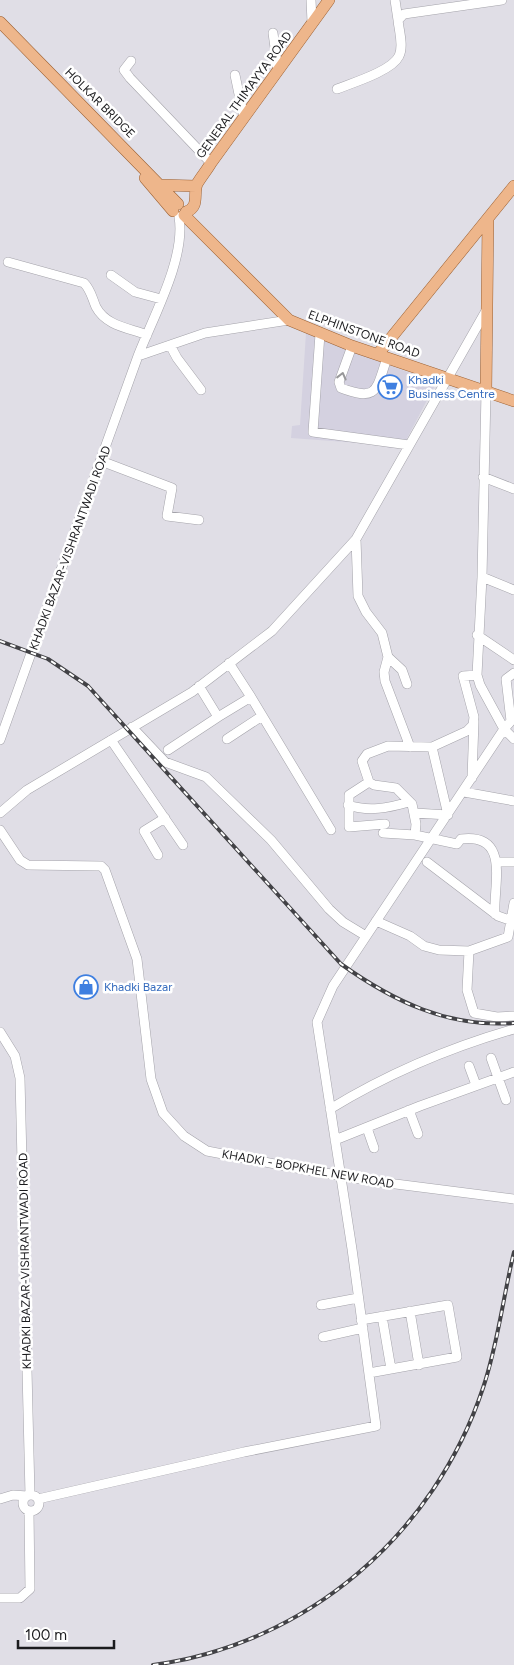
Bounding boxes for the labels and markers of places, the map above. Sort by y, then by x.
place label: Khadki Business Centre [408,373,495,401]
supermarket icon: Khadki Business Centre [377,374,403,400]
shop icon: Khadki Bazar [73,974,99,1000]
place label: Khadki Bazar [104,980,172,994]

